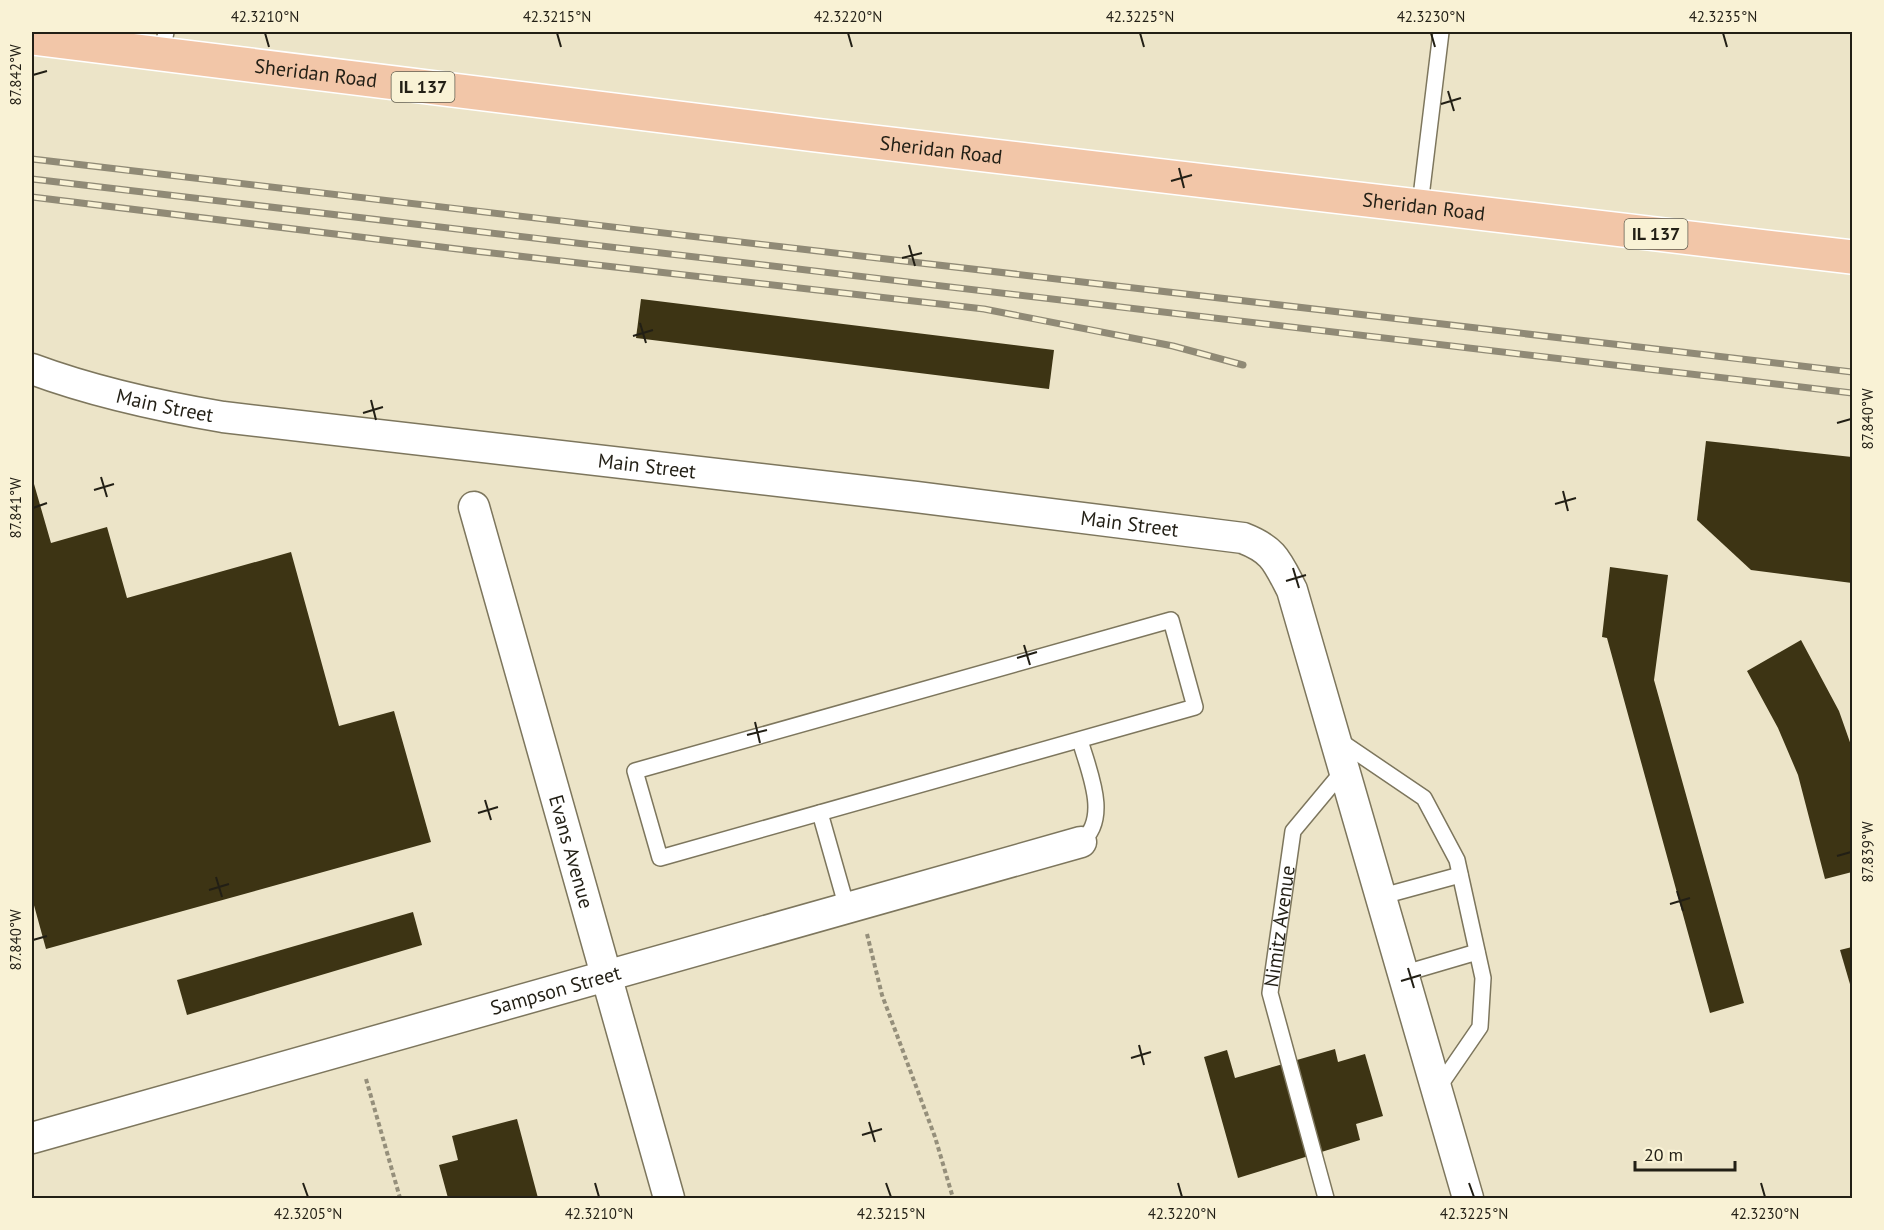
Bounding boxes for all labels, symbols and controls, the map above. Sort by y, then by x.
text: 42.3210°N [231,7,299,26]
text: 42.3215°N [523,7,591,26]
text: 42.3220°N [814,7,882,26]
text: 42.3225°N [1106,7,1174,26]
text: 42.3230°N [1397,7,1465,26]
text: 42.3235°N [1689,7,1757,26]
text: 87.842°W [6,44,25,106]
street label: Sheridan Road [253,53,379,94]
road number: IL 137 [392,72,454,102]
street label: Sheridan Road [878,130,1004,170]
street label: Sheridan Road [1361,187,1487,227]
road number: IL 137 [1624,219,1688,249]
street label: Main Street [114,383,216,428]
text: 87.840°W [1858,388,1877,450]
street label: Main Street [597,447,698,485]
text: 87.841°W [6,477,25,539]
street label: Main Street [1079,505,1180,543]
street label: Evans Avenue [543,792,600,911]
text: 87.839°W [1858,821,1877,883]
street label: Nimitz Avenue [1258,864,1301,989]
text: 87.840°W [6,909,25,971]
street label: Sampson Street [487,959,624,1021]
scale bar [1635,1134,1736,1172]
text: 20 m [1644,1143,1683,1166]
text: 42.3205°N [274,1204,342,1223]
text: 42.3210°N [565,1204,633,1223]
text: 42.3215°N [857,1204,925,1223]
text: 42.3220°N [1148,1204,1216,1223]
text: 42.3225°N [1440,1204,1508,1223]
text: 42.3230°N [1731,1204,1799,1223]

